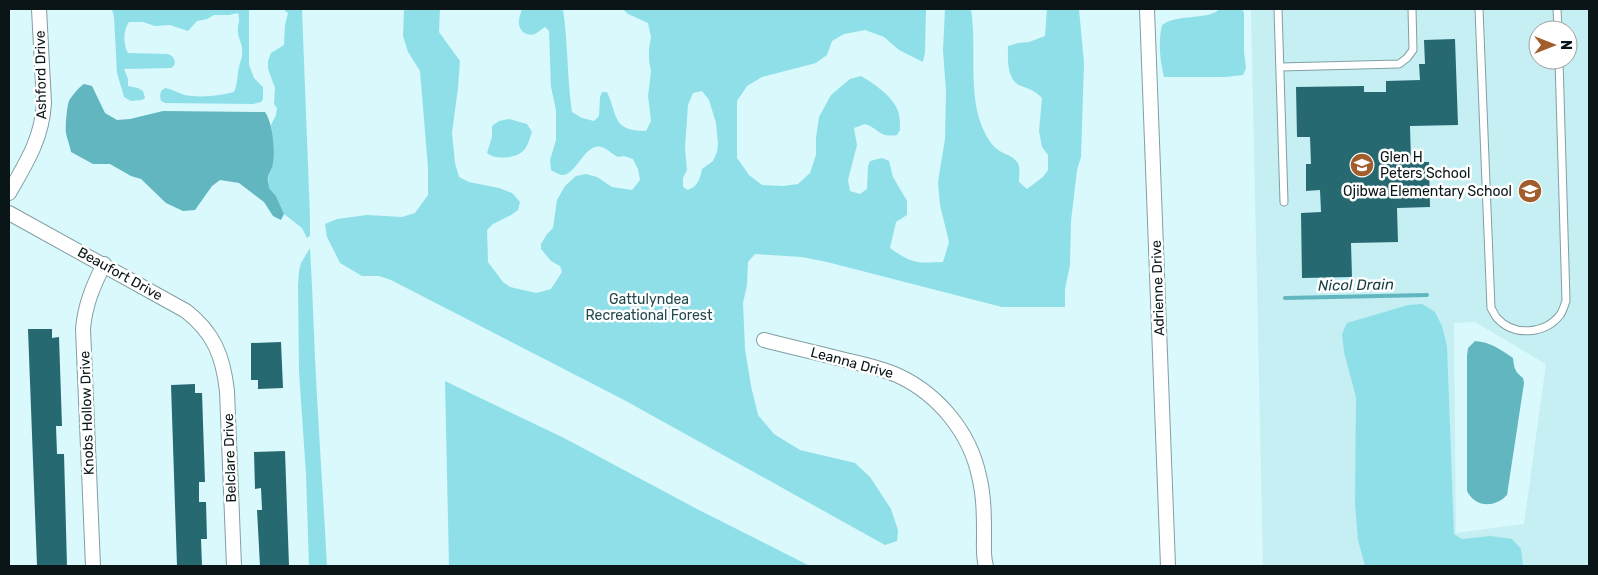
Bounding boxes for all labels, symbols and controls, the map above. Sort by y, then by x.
north arrow [1528,20,1578,70]
street label: Ashford Drive [32,30,50,120]
text: N [1557,40,1574,50]
place label: Glen H Peters School [1380,149,1470,182]
school or university icon: Glen H Peters School [1349,152,1375,178]
school or university icon: Ojibwa Elementary School [1517,178,1543,204]
place label: Ojibwa Elementary School [1343,183,1512,200]
street label: Adrienne Drive [1148,240,1168,336]
street label: Beaufort Drive [75,244,166,304]
water label: Nicol Drain [1318,275,1394,295]
park label: Gattulyndea Recreational Forest [586,291,713,324]
street label: Leanna Drive [809,344,895,382]
street label: Knobs Hollow Drive [76,350,98,476]
street label: Belclare Drive [220,413,240,503]

